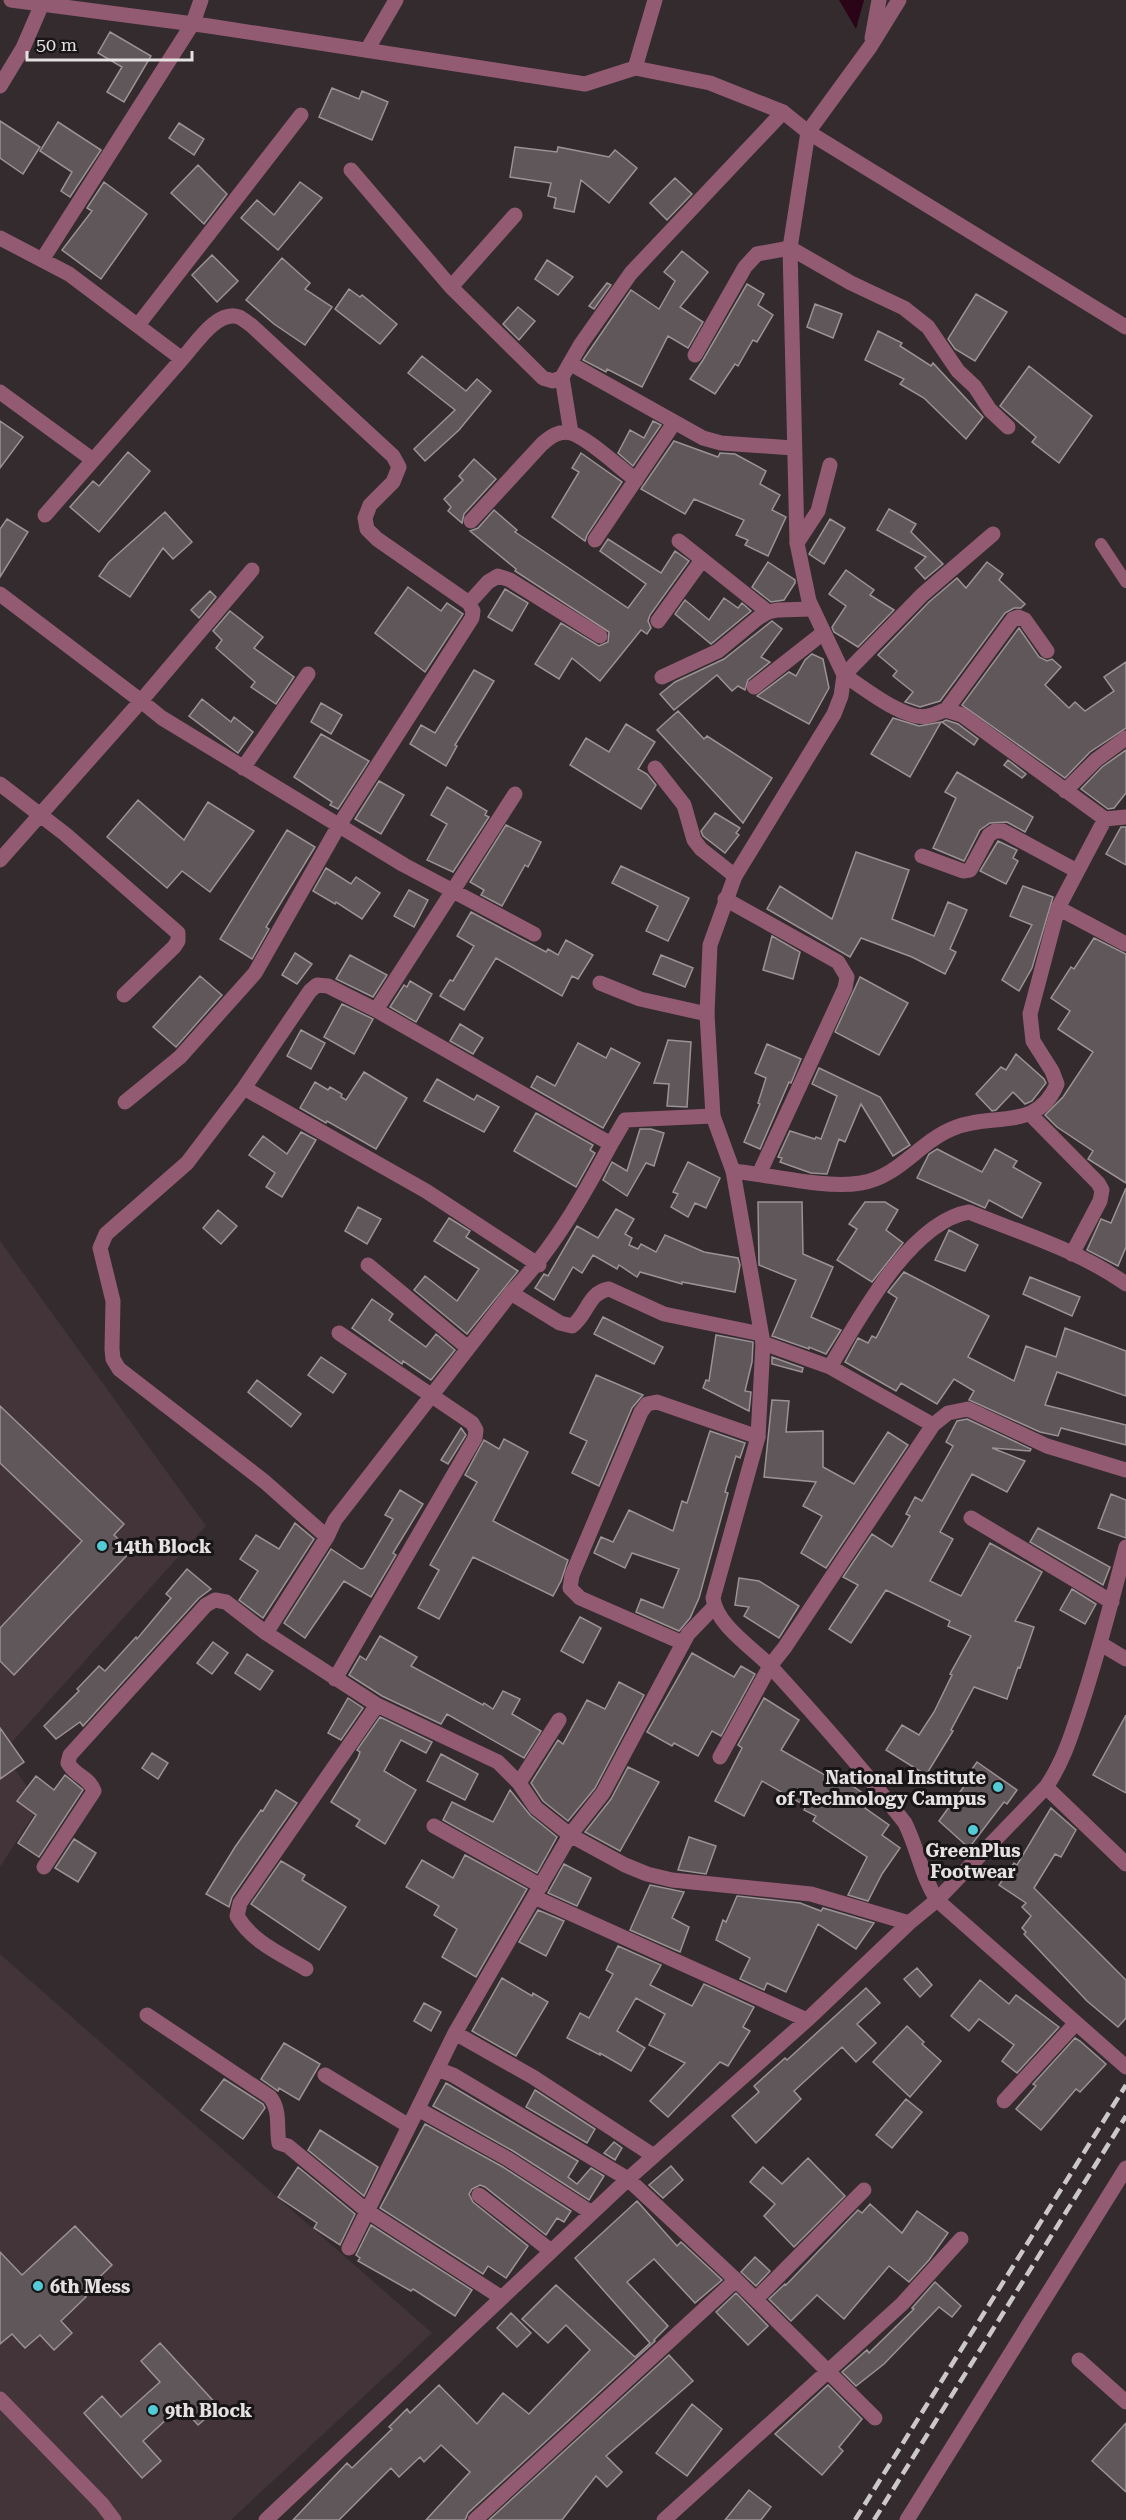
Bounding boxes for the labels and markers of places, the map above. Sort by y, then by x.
place label: 14th Block [114,1536,212,1557]
marker: 14th Block [95,1539,109,1553]
place label: National Institute of Technology Campus [776,1767,986,1809]
marker: National Institute of Technology Campus [991,1780,1005,1794]
marker: GreenPlus Footwear [966,1823,980,1837]
place label: GreenPlus Footwear [925,1840,1021,1882]
place label: 6th Mess [50,2276,130,2297]
marker: 6th Mess [31,2279,45,2293]
place label: 9th Block [165,2400,253,2421]
marker: 9th Block [146,2403,160,2417]

